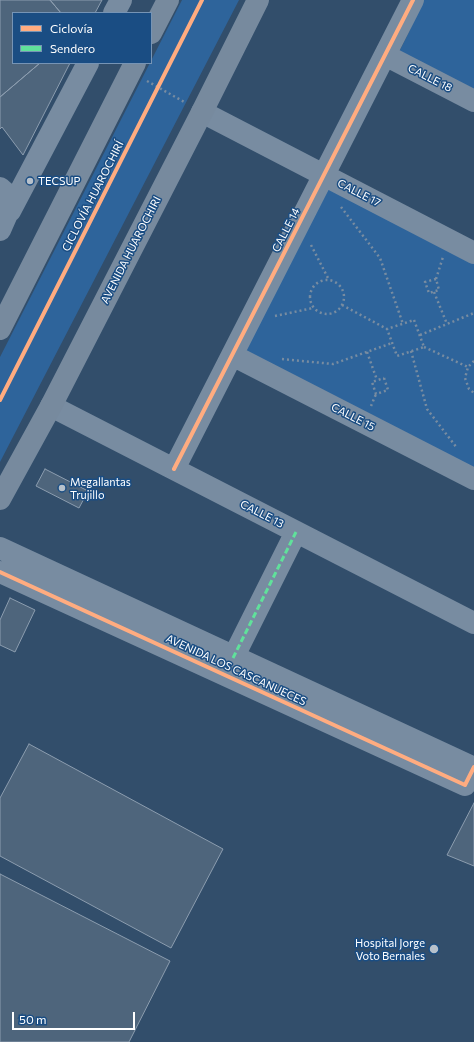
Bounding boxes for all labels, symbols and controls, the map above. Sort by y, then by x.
legend [12,12,152,64]
text: Ciclovía [50,21,93,35]
text: Sendero [50,41,95,55]
street label: CALLE 18 [406,61,454,95]
street label: CICLOVÍA HUAROCHIRÍ [59,139,127,253]
place label: TECSUP [38,174,81,188]
marker: TECSUP [25,176,35,186]
street label: CALLE 17 [335,176,383,210]
street label: AVENIDA HUAROCHIRI [98,194,164,306]
street label: CALLE 14 [269,206,303,254]
street label: CALLE 15 [329,400,377,434]
place label: Megallantas Trujillo [70,475,131,501]
marker: Megallantas Trujillo [57,483,67,493]
street label: CALLE 13 [238,497,286,531]
street label: AVENIDA LOS CASCANUECES [164,632,308,708]
place label: Hospital Jorge Voto Bernales [355,936,425,962]
marker: Hospital Jorge Voto Bernales [428,943,440,955]
scale bar [14,1004,137,1030]
text: 50 m [19,1012,47,1026]

